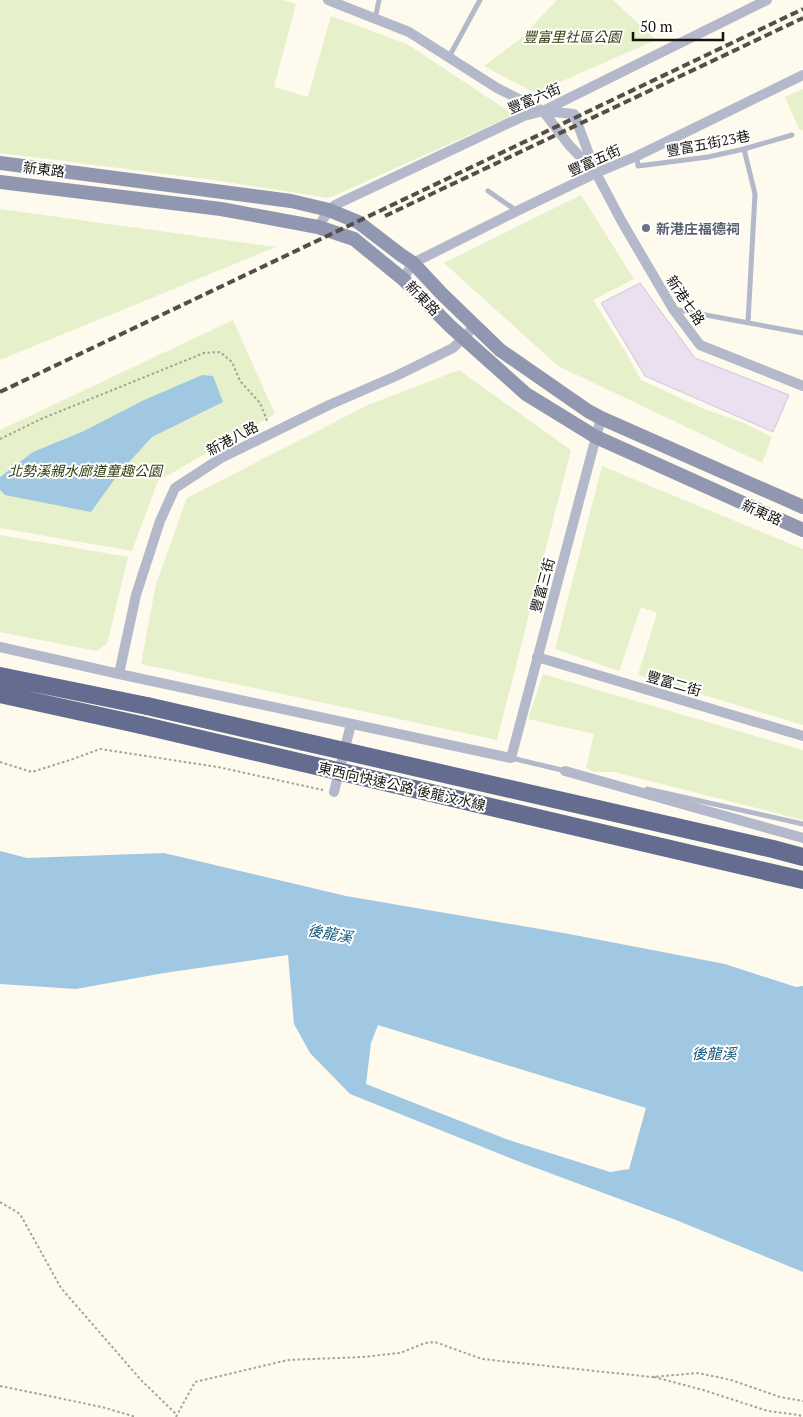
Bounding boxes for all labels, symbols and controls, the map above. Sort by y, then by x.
scale bar [633,10,723,42]
text: 50 m [640,16,673,36]
park label: 豐富里社區公園 [523,27,623,46]
street label: 豐富六街 [505,78,563,118]
street label: 豐富五街23巷 [664,126,752,160]
street label: 豐富五街 [565,140,623,180]
street label: 新東路 [22,157,66,181]
place label: 新港庄福德祠 [656,219,740,238]
marker: 新港庄福德祠 [640,222,652,234]
street label: 新港七路 [662,271,710,329]
street label: 新東路 [402,276,444,320]
street label: 新港八路 [203,416,261,460]
park label: 北勢溪親水廊道童趣公園 [8,461,164,480]
street label: 新東路 [739,495,785,529]
street label: 豐富三街 [526,555,558,615]
street label: 豐富二街 [644,666,704,700]
street label: 東西向快速公路 後龍汶水線 [316,757,488,815]
water label: 後龍溪 [306,919,356,947]
water label: 後龍溪 [691,1043,738,1063]

